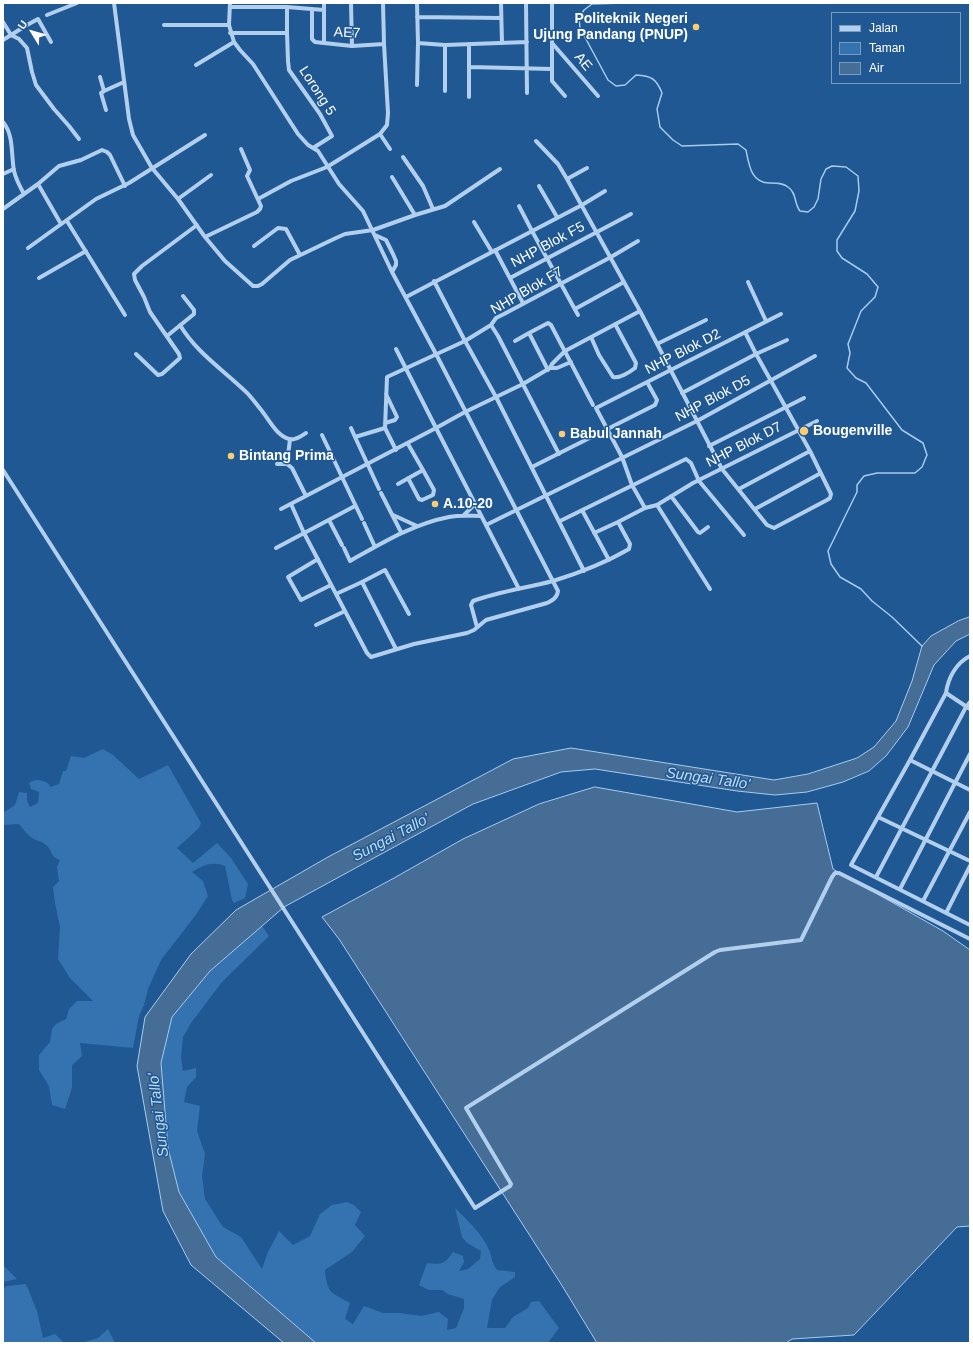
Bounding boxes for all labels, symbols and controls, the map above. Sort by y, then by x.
place label: Politeknik Negeri Ujung Pandang (PNUP) [533,11,688,44]
north arrow [12,12,52,52]
legend [831,12,961,84]
text: U [15,18,30,32]
text: Jalan [869,21,898,35]
marker: Politeknik Negeri Ujung Pandang (PNUP) [691,22,701,32]
street label: AE7 [333,24,361,42]
text: Taman [869,41,905,55]
street label: AE [571,49,595,75]
text: Air [869,61,884,75]
street label: Lorong 5 [295,63,339,119]
street label: NHP Blok F5 [508,219,588,271]
street label: NHP Blok F7 [488,263,566,319]
street label: NHP Blok D2 [642,326,724,378]
street label: NHP Blok D5 [673,372,753,426]
street label: NHP Blok D7 [703,419,785,471]
place label: Bougenville [813,423,892,439]
marker: Bougenville [798,425,810,437]
place label: Babul Jannah [570,426,662,442]
marker: Babul Jannah [557,429,567,439]
place label: Bintang Prima [239,448,334,464]
marker: Bintang Prima [226,451,236,461]
place label: A.10-20 [443,496,493,512]
marker: A.10-20 [430,499,440,509]
water label: Sungai Tallo' [665,764,751,794]
water label: Sungai Tallo' [349,810,433,866]
water label: Sungai Tallo' [145,1072,173,1158]

